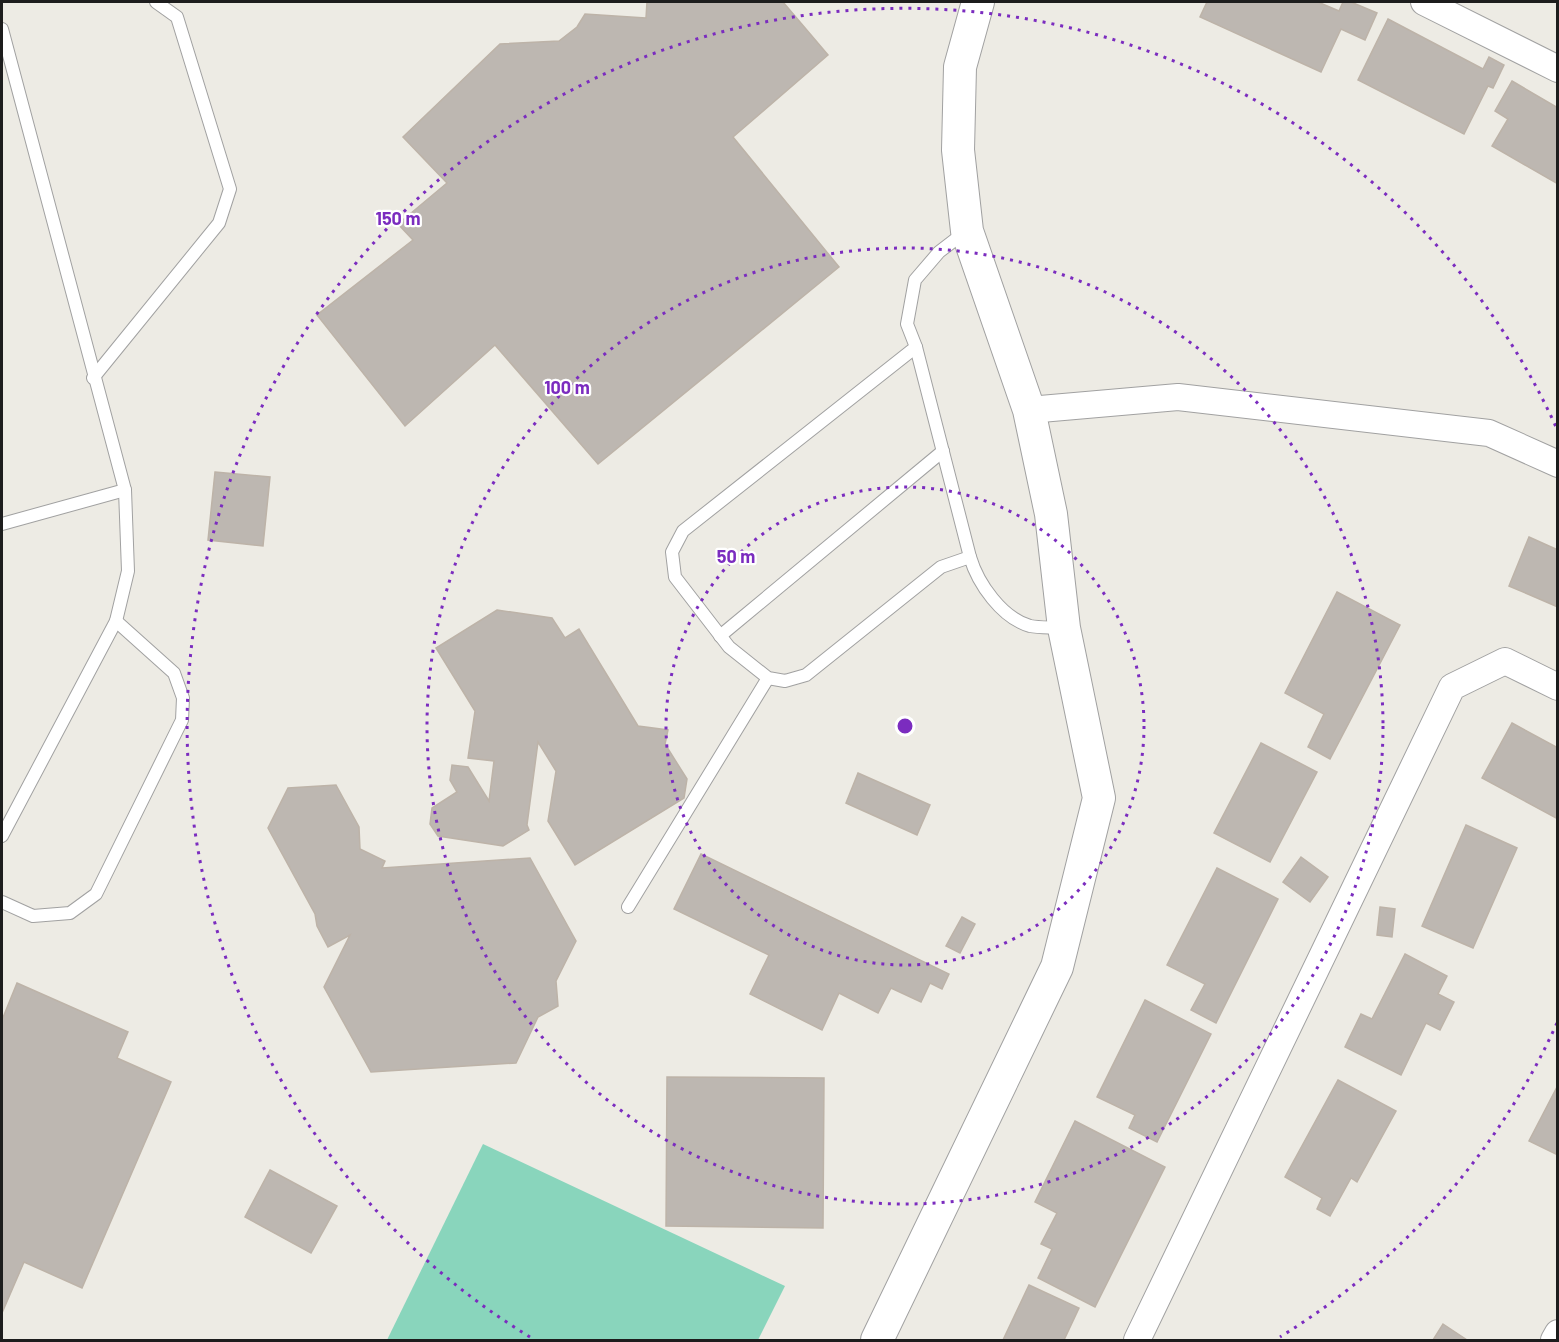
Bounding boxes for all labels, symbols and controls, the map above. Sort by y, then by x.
text: 150 m [376,207,420,229]
text: 100 m [544,376,590,398]
text: 50 m [717,545,755,567]
centre of rings [895,716,915,736]

